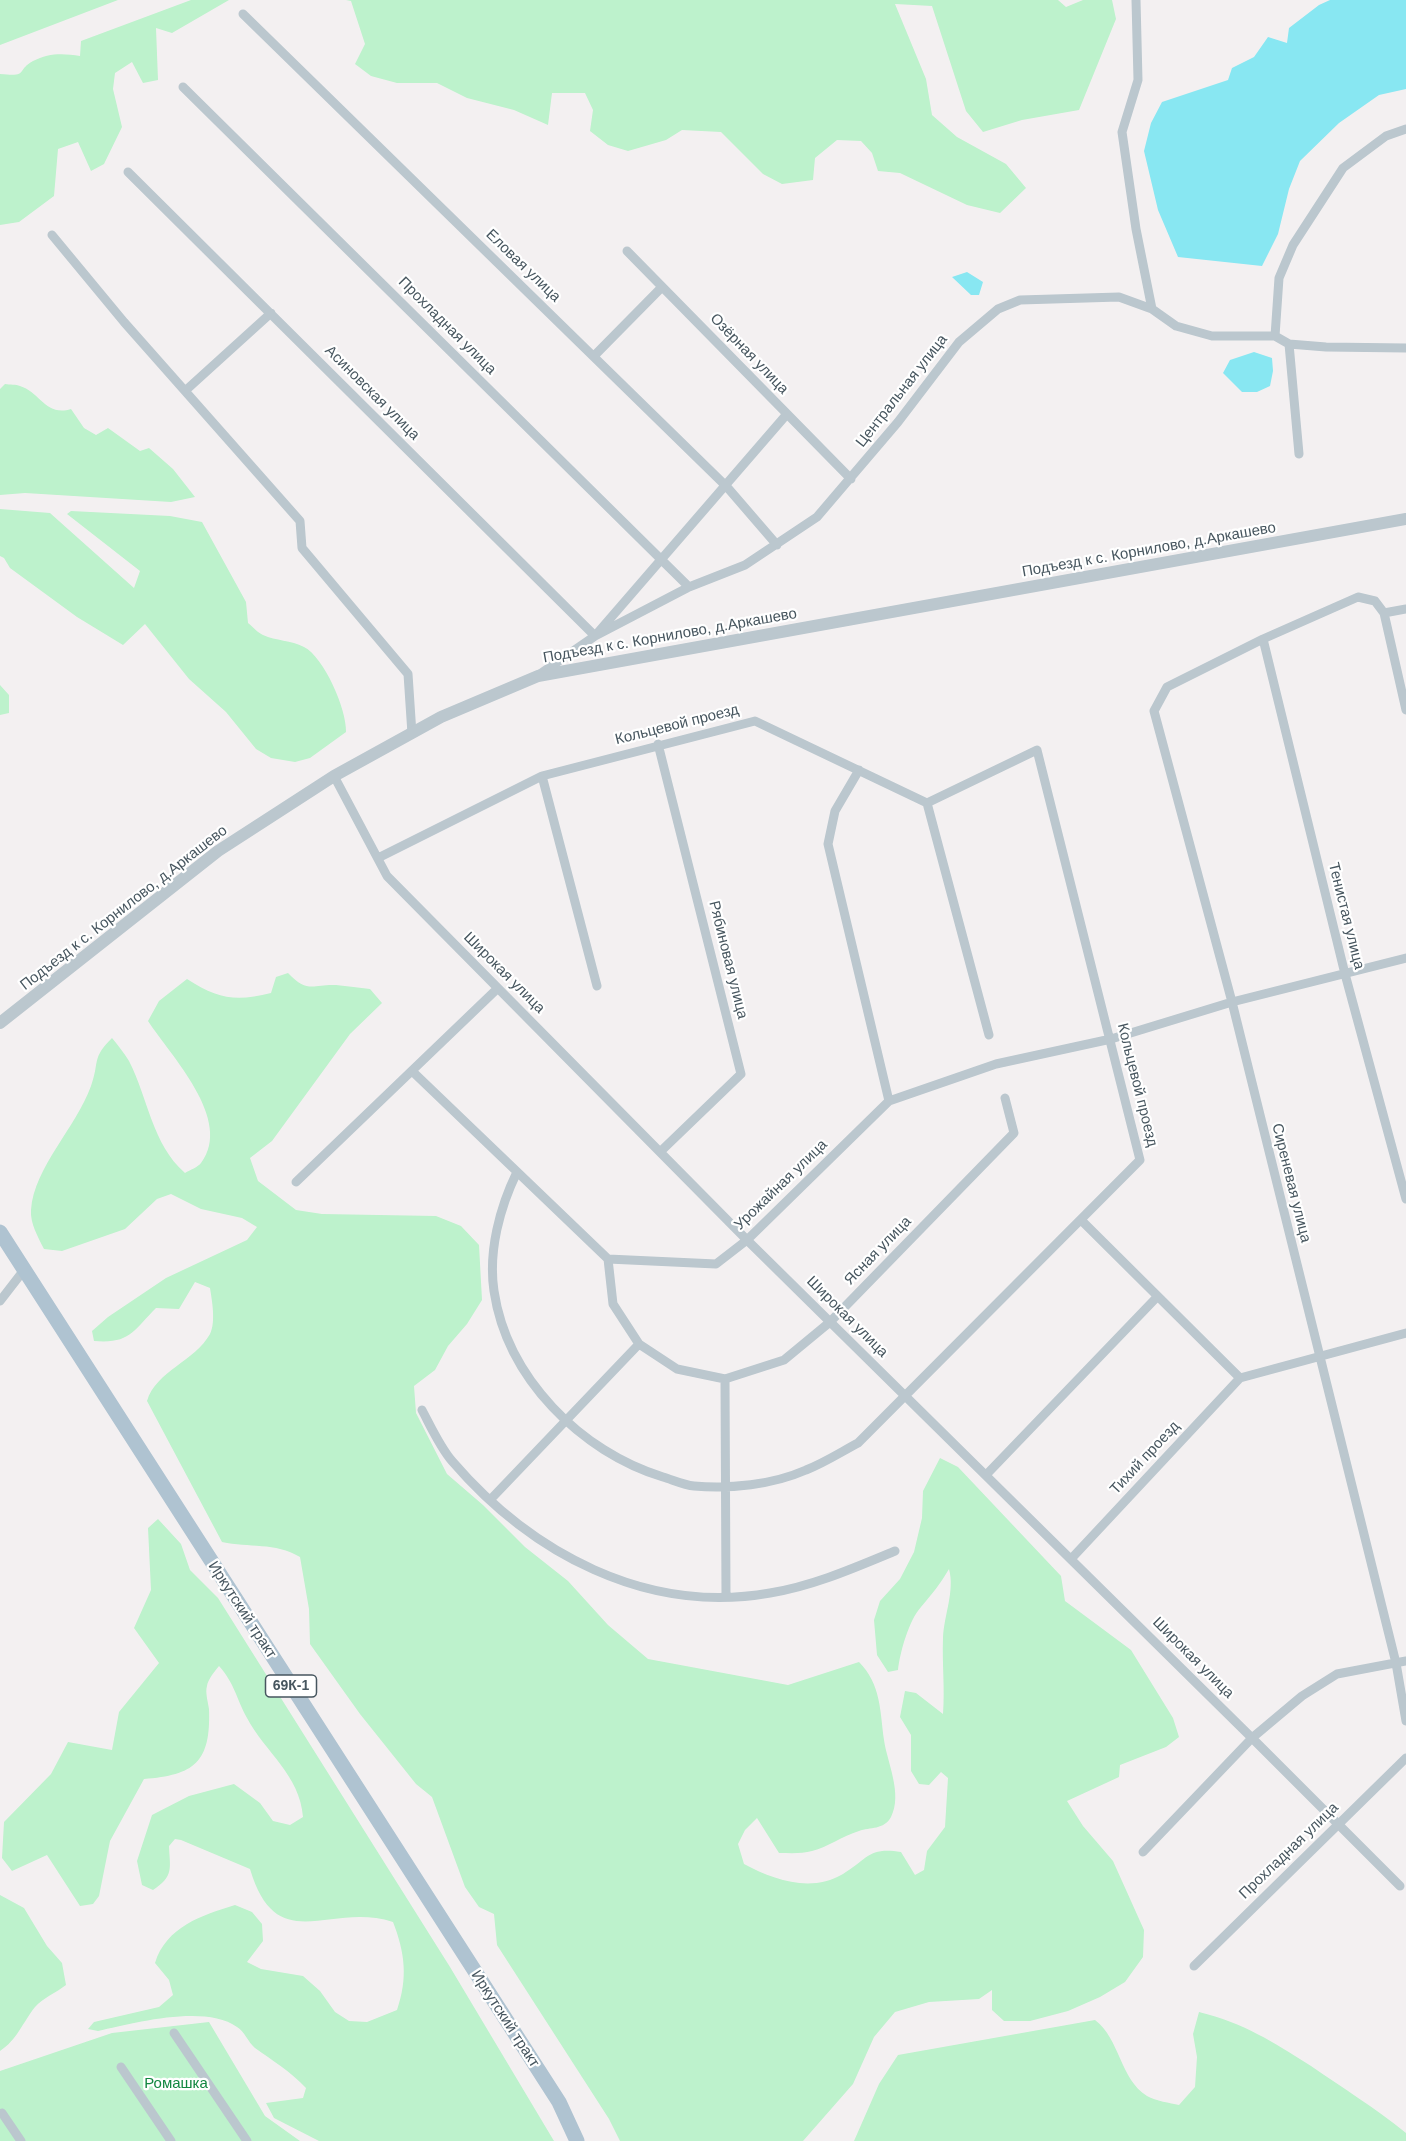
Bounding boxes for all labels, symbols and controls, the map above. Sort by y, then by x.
street label: Еловая улица [482,226,564,306]
street label: Прохладная улица [394,273,500,379]
street label: Озёрная улица [706,310,792,398]
street label: Центральная улица [852,331,952,451]
street label: Асиновская улица [321,342,423,444]
street label: Подъезд к с. Корнилово, д.Аркашево [1021,519,1277,581]
street label: Подъезд к с. Корнилово, д.Аркашево [542,605,798,667]
street label: Кольцевой проезд [613,701,741,749]
street label: Подъезд к с. Корнилово, д.Аркашево [17,822,231,994]
street label: Тенистая улица [1324,861,1368,971]
street label: Рябиновая улица [705,899,751,1021]
street label: Широкая улица [460,929,548,1017]
street label: Кольцевой проезд [1113,1021,1161,1149]
street label: Сиреневая улица [1267,1122,1315,1244]
street label: Урожайная улица [731,1136,831,1234]
street label: Ясная улица [841,1213,915,1289]
street label: Широкая улица [803,1273,891,1361]
street label: Тихий проезд [1107,1418,1183,1498]
street label: Иркутский тракт [204,1558,280,1662]
street label: Широкая улица [1149,1614,1237,1702]
road number: 69К-1 [266,1675,316,1697]
street label: Прохладная улица [1236,1799,1342,1903]
street label: Иркутский тракт [467,1967,543,2071]
park label: Ромашка [144,2075,208,2093]

